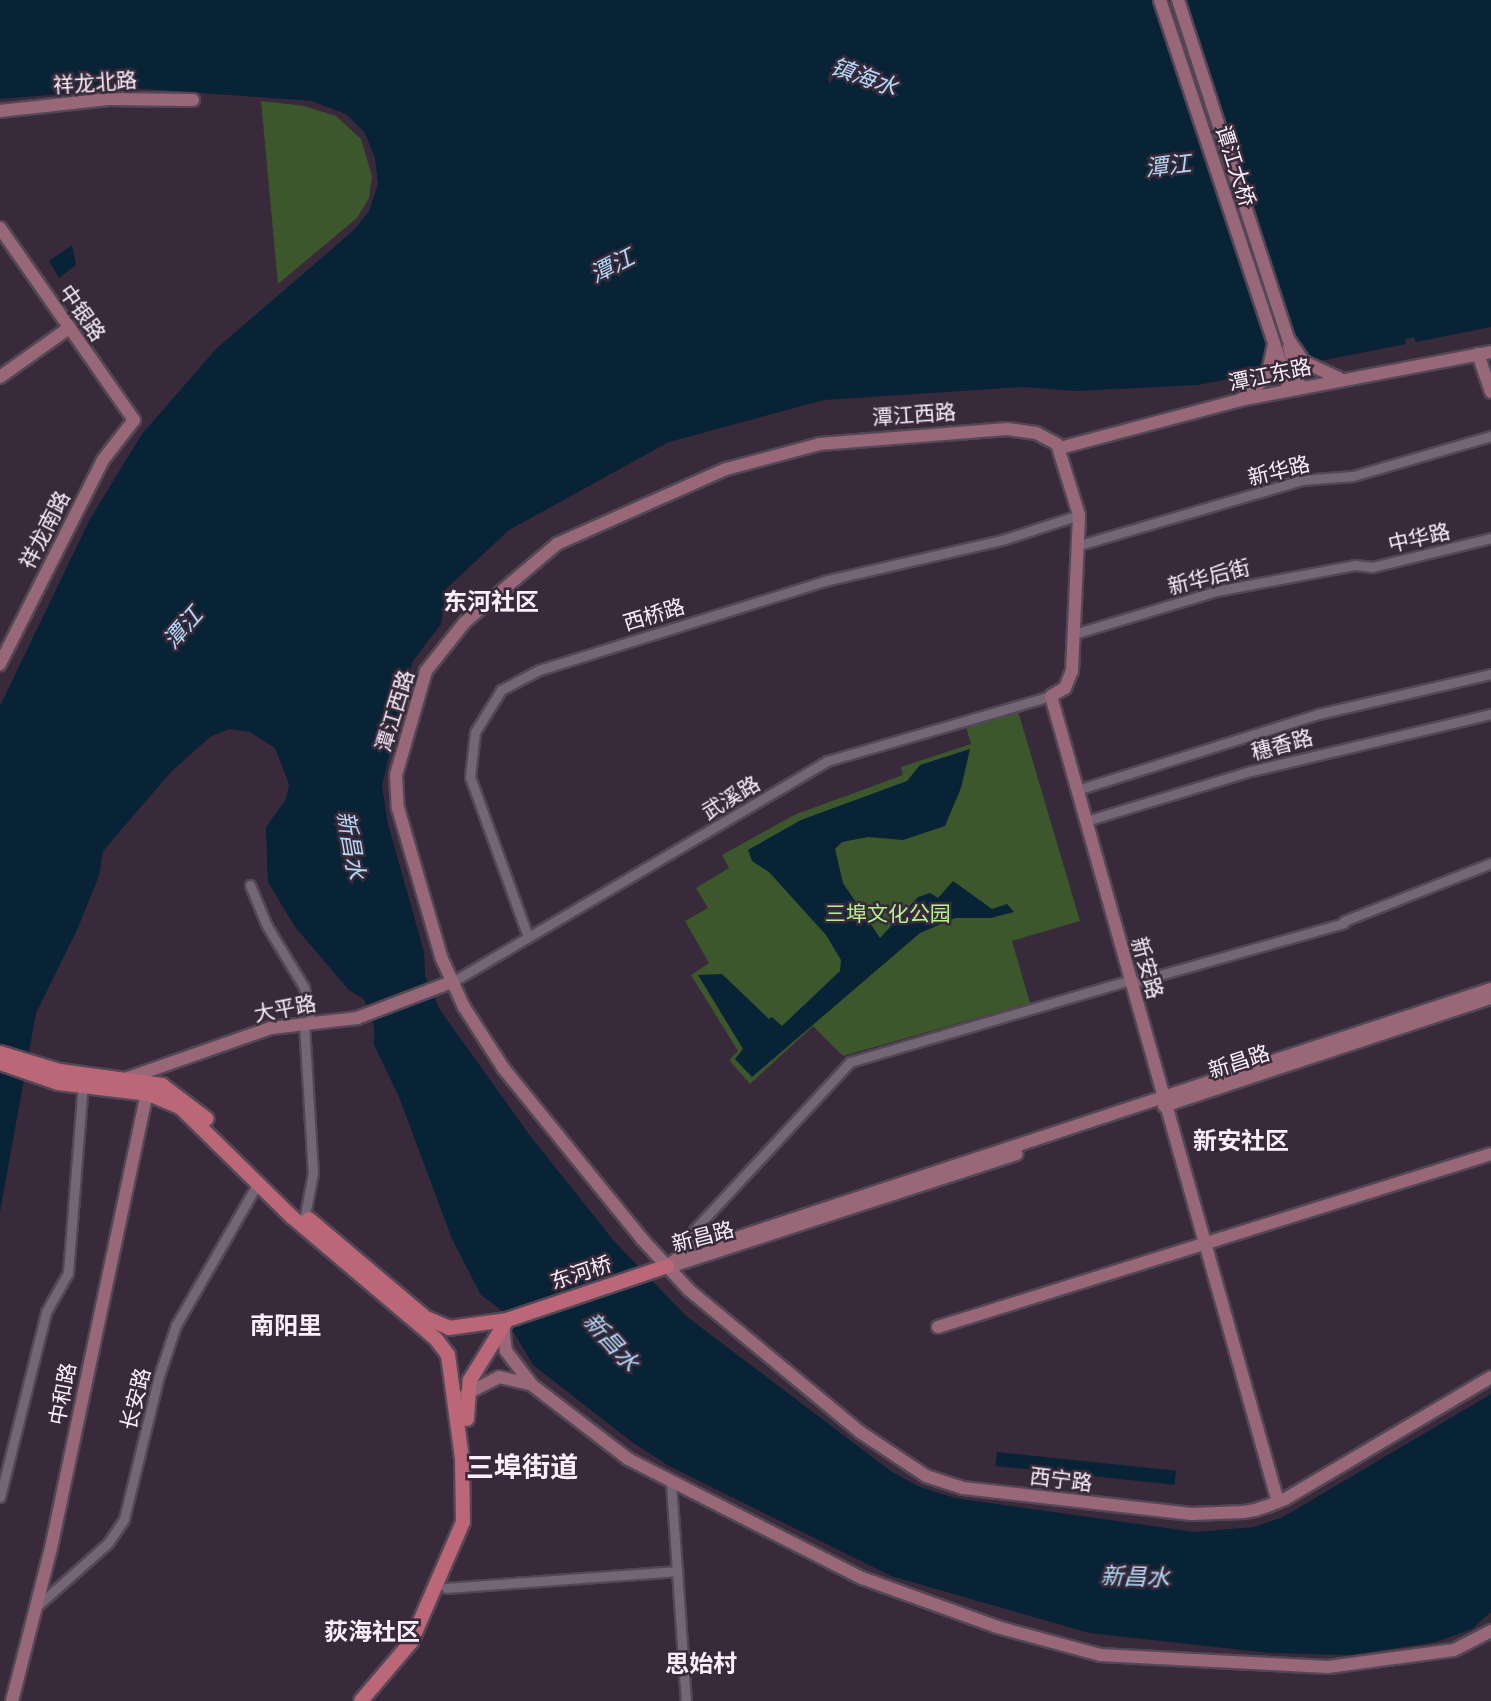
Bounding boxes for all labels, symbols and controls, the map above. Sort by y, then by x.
water label: 镇海水 [827,52,901,102]
street label: 祥龙北路 [52,68,138,98]
street label: 谭江大桥 [1210,122,1260,210]
water label: 潭江 [1143,149,1193,183]
water label: 潭江 [585,243,639,289]
street label: 中银路 [54,280,110,346]
street label: 潭江东路 [1226,354,1314,396]
street label: 潭江西路 [871,400,957,430]
street label: 新华路 [1245,451,1313,491]
street label: 祥龙南路 [15,487,75,573]
street label: 中华路 [1385,519,1453,557]
street label: 新华后街 [1165,555,1253,599]
district label: 东河社区 [443,588,539,616]
street label: 西桥路 [620,594,688,636]
water label: 潭江 [157,602,209,654]
street label: 潭江西路 [371,667,419,755]
street label: 穗香路 [1248,725,1316,765]
street label: 武溪路 [698,771,764,825]
water label: 新昌水 [331,809,371,881]
park label: 三埠文化公园 [825,901,951,927]
street label: 新安路 [1126,934,1168,1002]
street label: 大平路 [252,991,318,1027]
street label: 新昌路 [1205,1040,1273,1084]
district label: 新安社区 [1193,1127,1289,1155]
street label: 新昌路 [669,1217,737,1257]
street label: 东河桥 [547,1251,615,1295]
water label: 新昌水 [578,1307,644,1377]
district label: 南阳里 [250,1312,322,1340]
street label: 中和路 [45,1361,81,1427]
street label: 长安路 [116,1365,156,1433]
district label: 三埠街道 [466,1451,578,1485]
street label: 西宁路 [1028,1464,1094,1496]
water label: 新昌水 [1100,1562,1170,1592]
district label: 荻海社区 [324,1618,420,1646]
district label: 思始村 [665,1650,737,1678]

